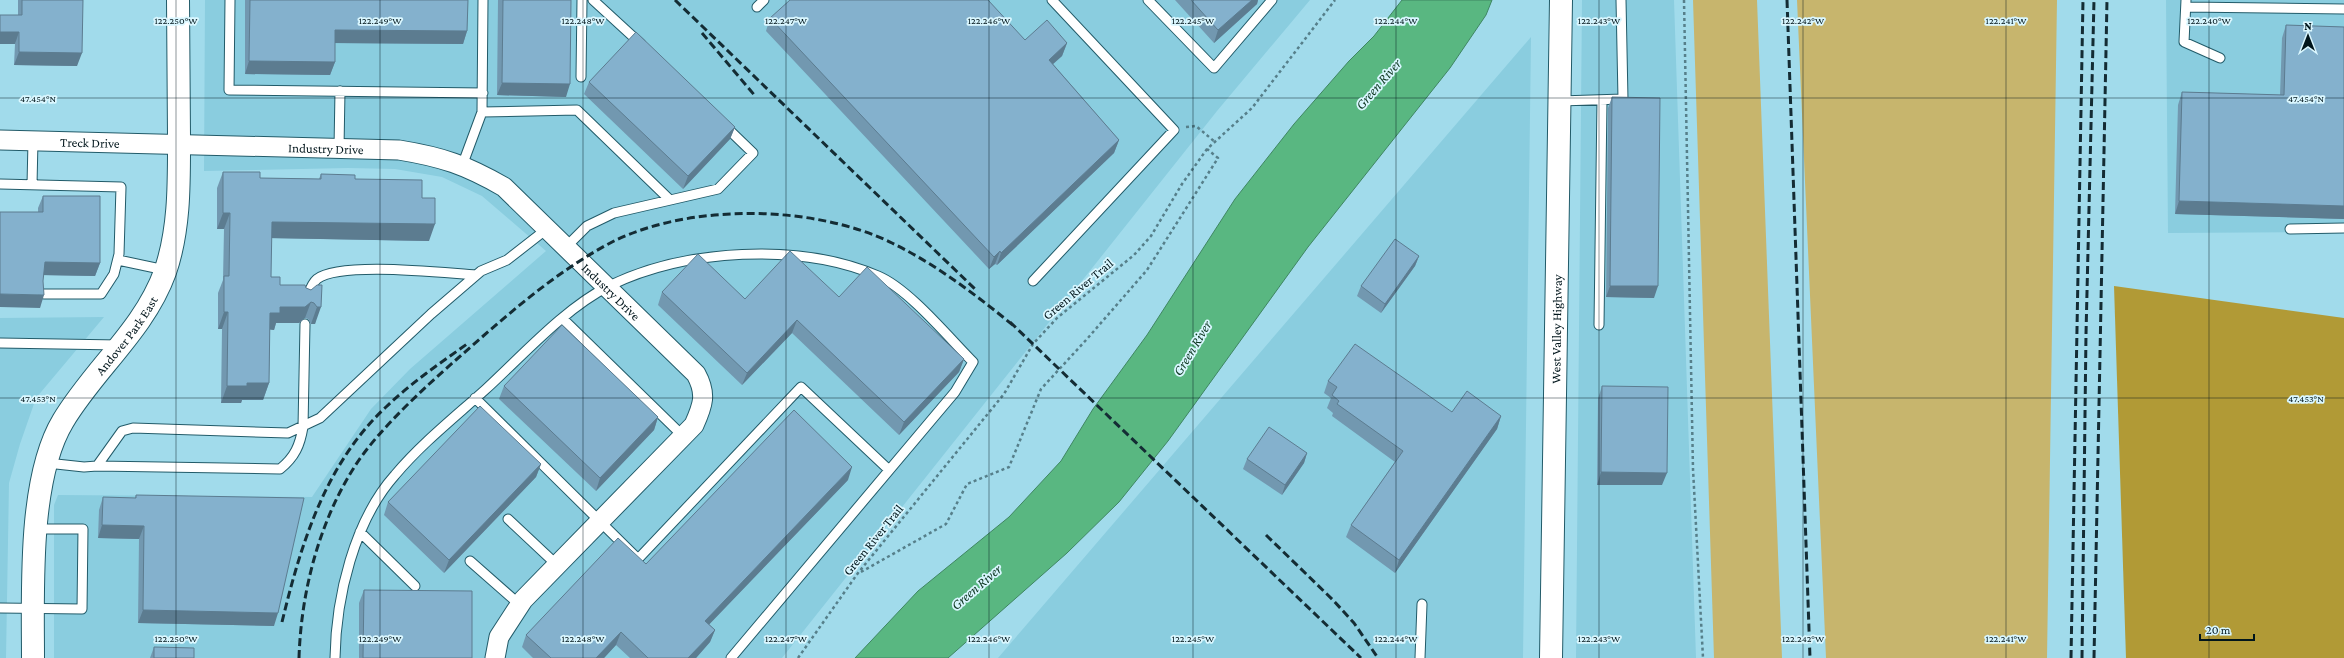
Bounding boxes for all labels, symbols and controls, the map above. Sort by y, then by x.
text: 122.250°W [154,15,198,26]
text: 122.249°W [359,15,402,26]
text: 122.248°W [561,15,605,26]
text: 122.247°W [765,15,808,26]
text: 122.246°W [968,15,1011,26]
text: 122.245°W [1172,15,1215,26]
text: 122.244°W [1375,15,1418,26]
text: 122.243°W [1578,15,1621,26]
text: 122.242°W [1782,15,1825,26]
text: 122.241°W [1986,15,2027,26]
text: 122.240°W [2187,15,2232,26]
north arrow [2288,16,2328,56]
text: N [2304,20,2312,32]
water label: Green River [1352,55,1405,112]
text: 47.454°N [20,93,56,104]
text: 47.454°N [2288,93,2324,104]
street label: Treck Drive [60,134,120,151]
street label: Industry Drive [288,140,364,157]
street label: Green River Trail [1040,255,1117,323]
street label: Industry Drive [579,260,644,323]
street label: West Valley Highway [1548,273,1564,384]
street label: Andover Park East [92,293,161,378]
water label: Green River [1169,317,1215,378]
text: 47.453°N [20,393,56,404]
text: 47.453°N [2288,393,2324,404]
street label: Green River Trail [840,501,907,579]
water label: Green River [948,560,1005,613]
scale bar [2200,616,2254,642]
text: 20 m [2206,623,2231,637]
text: 122.250°W [154,633,198,644]
text: 122.249°W [359,633,402,644]
text: 122.248°W [561,633,605,644]
text: 122.247°W [765,633,808,644]
text: 122.246°W [968,633,1011,644]
text: 122.245°W [1172,633,1215,644]
text: 122.244°W [1375,633,1418,644]
text: 122.243°W [1578,633,1621,644]
text: 122.242°W [1782,633,1825,644]
text: 122.241°W [1986,633,2027,644]

